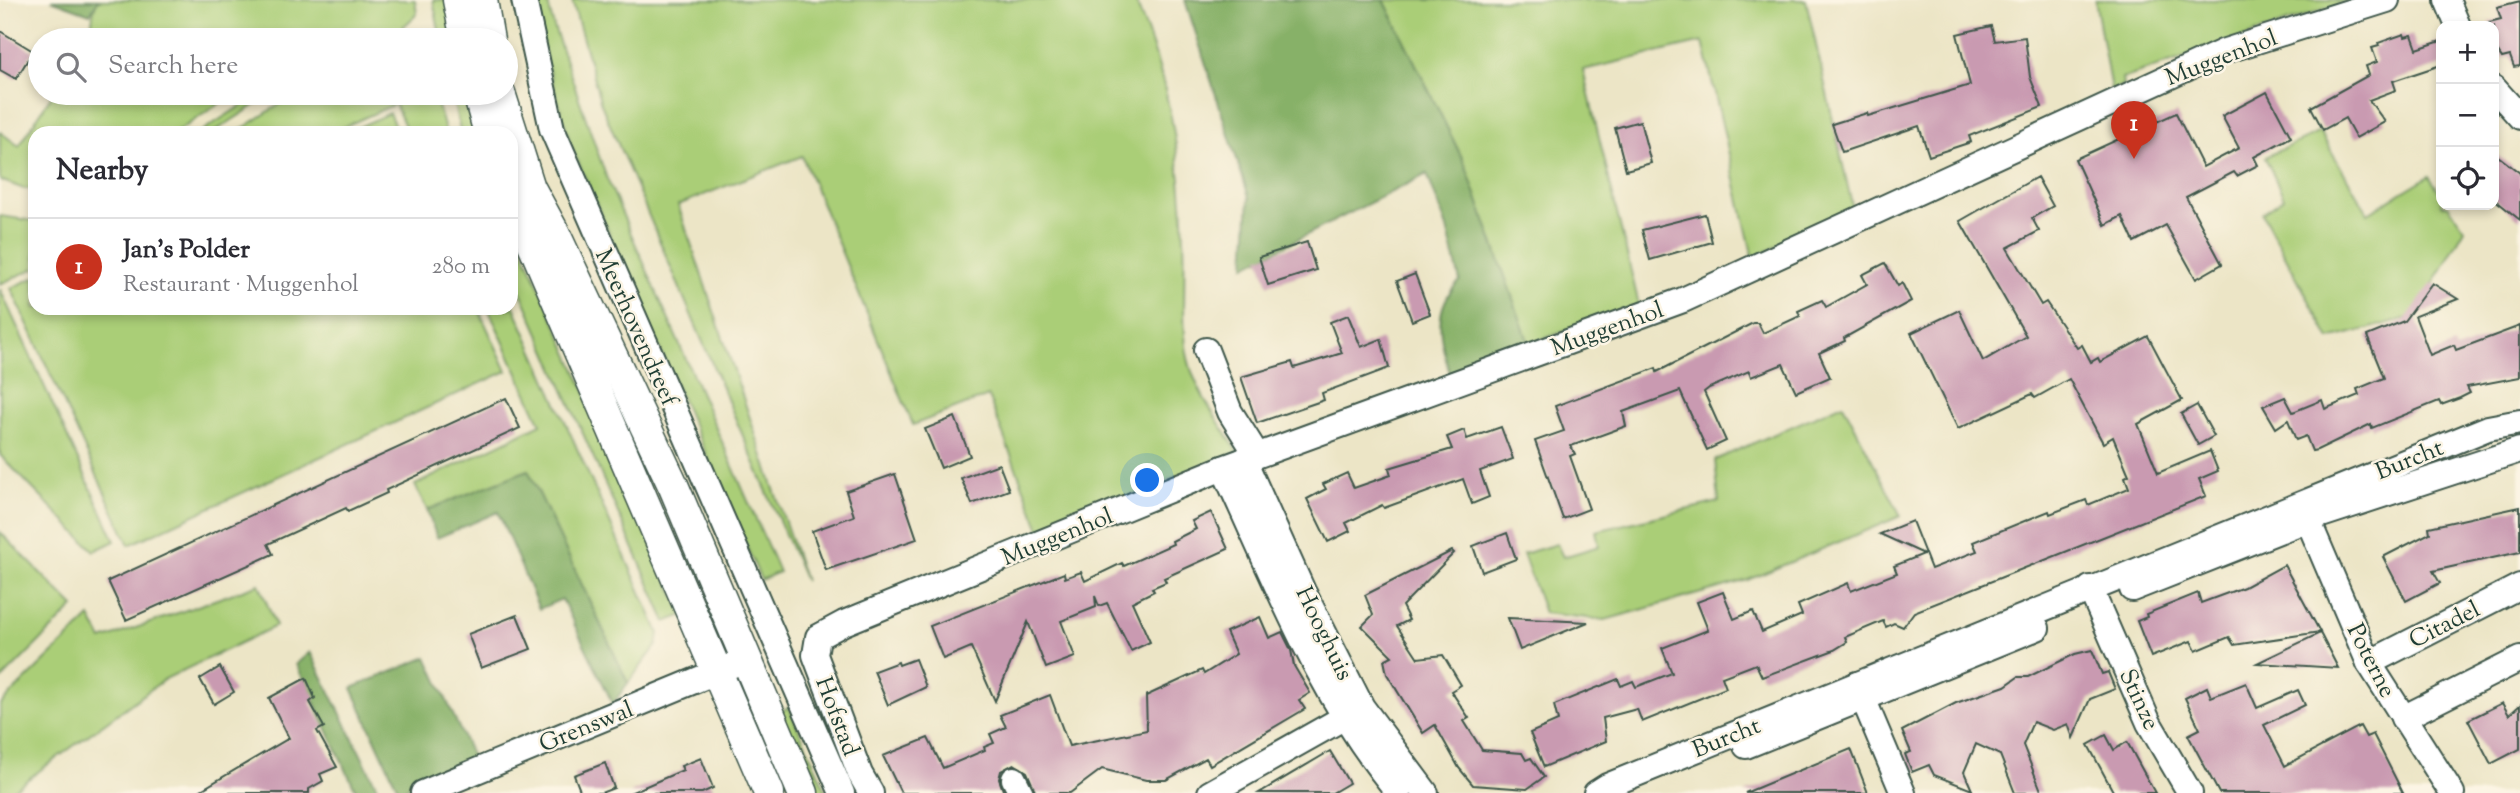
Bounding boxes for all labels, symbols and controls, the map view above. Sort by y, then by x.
map controls [2436,21,2499,210]
button: + [2436,21,2499,84]
street label: Muggenhol [2161,22,2283,96]
search box [28,28,518,105]
icon: search [52,48,90,86]
text: Search here [108,48,238,85]
button: − [2436,84,2499,147]
pin: 1 [2111,101,2157,159]
button: locate [2436,147,2499,210]
text: Nearby [56,150,148,193]
text: Jan's Polder [123,232,250,269]
street label: Meerhovendreef [585,244,686,414]
text: 1 [75,251,83,284]
text: 280 m [432,251,490,284]
text: Restaurant · Muggenhol [123,269,359,302]
street label: Muggenhol [1547,294,1669,366]
street label: Burcht [2371,432,2449,490]
your location [1130,463,1164,497]
street label: Muggenhol [997,500,1119,576]
street label: Hooghuis [1286,581,1361,687]
street label: Citadel [2403,593,2487,658]
street label: Poterne [2337,618,2403,704]
street label: Stinze [2109,664,2167,736]
street label: Hofstad [806,672,867,762]
street label: Grenswal [534,693,639,762]
street label: Burcht [1688,710,1766,768]

